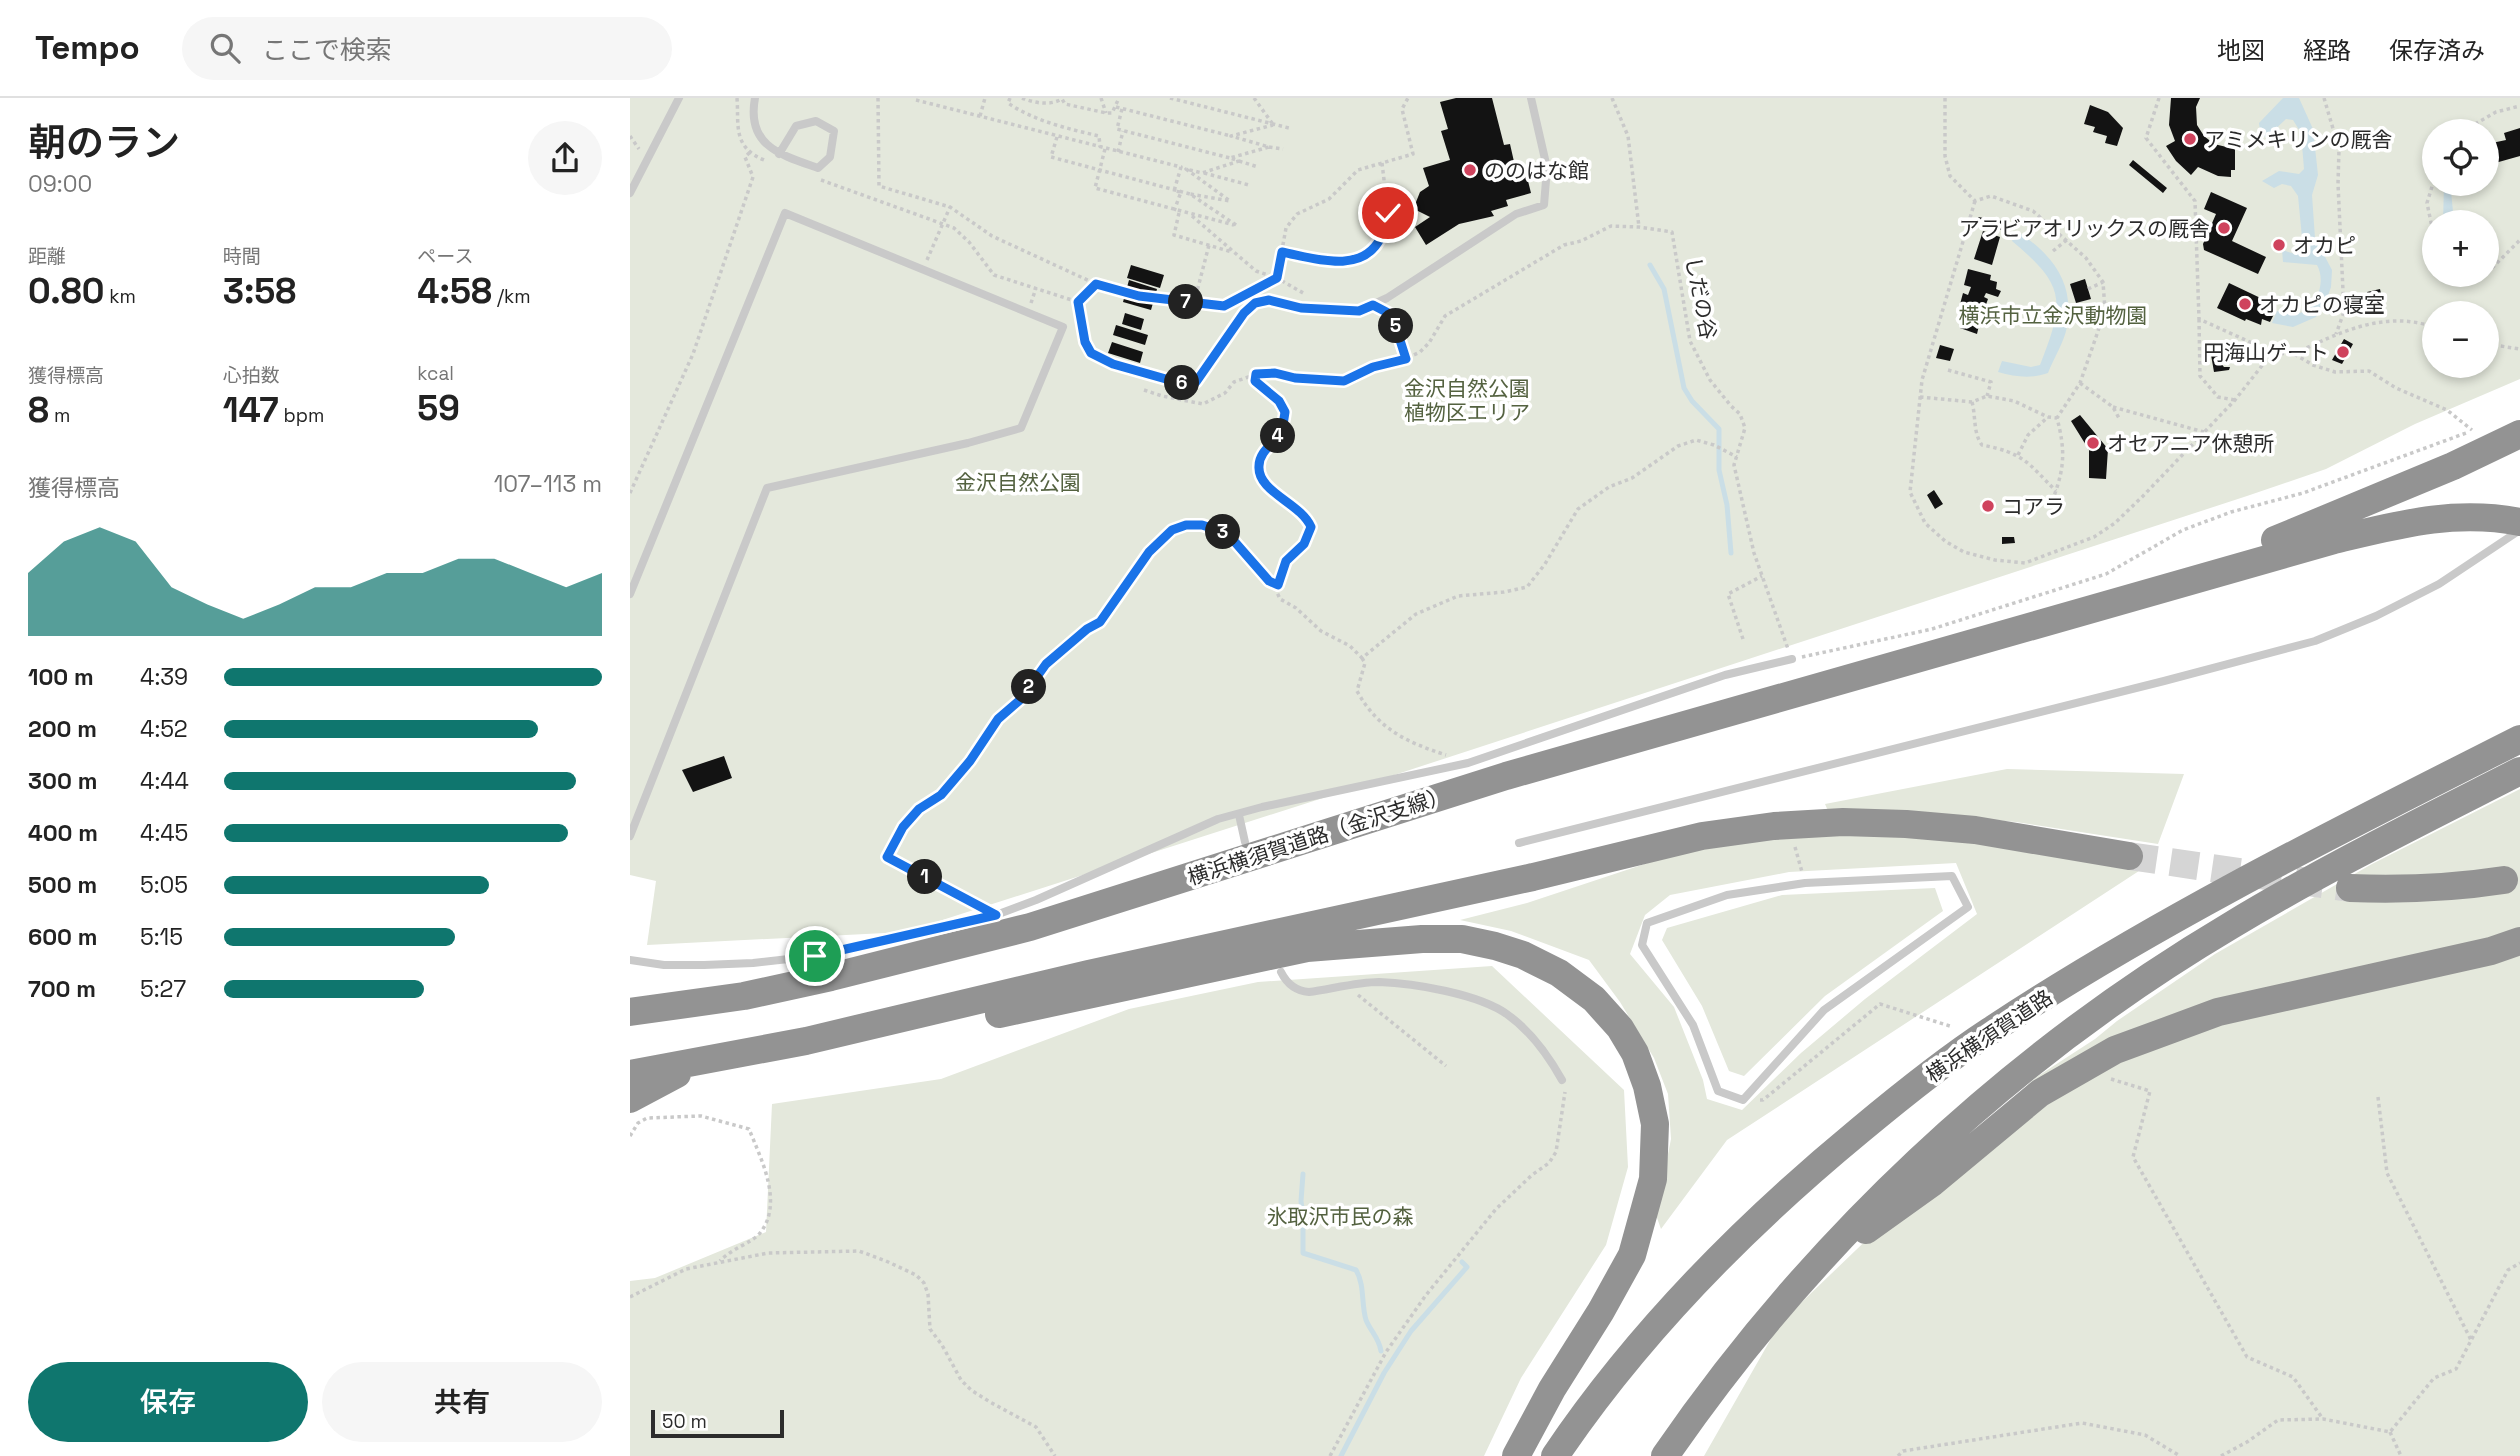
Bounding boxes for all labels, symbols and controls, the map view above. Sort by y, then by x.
search box [182,17,672,80]
text: Tempo [35,27,140,69]
icon: search [206,29,244,67]
text: ここで検索 [262,33,392,67]
text: 地図 [2217,35,2265,66]
text: 経路 [2303,35,2351,66]
text: 保存済み [2389,35,2485,66]
text: 朝のラン [28,119,180,167]
map controls [2422,119,2499,378]
button: locate [2422,119,2499,196]
button: share [528,121,602,195]
place label: アミメキリンの厩舎 [2204,126,2393,153]
marker: アミメキリンの厩舎 [2182,131,2198,147]
place label: ののはな館 [1484,157,1589,184]
marker: ののはな館 [1462,162,1478,178]
text: 09:00 [28,169,92,199]
pin [1358,183,1418,243]
icon: check [1369,194,1407,232]
button: + [2422,210,2499,287]
place label: アラビアオリックスの厩舎 [1959,215,2210,242]
marker: アラビアオリックスの厩舎 [2216,220,2232,236]
place label: オカピ [2293,232,2356,259]
marker: オカピ [2271,237,2287,253]
text: 距離 [28,244,66,269]
text: 時間 [223,244,261,269]
text: ペース [417,244,473,269]
street label: しだの谷 [1680,254,1722,342]
text: 0.80 [28,269,104,313]
text: 3:58 [223,269,296,313]
text: 4:58 [417,269,492,313]
text: km [104,284,136,309]
text: /km [492,284,531,309]
pin: 7 [1168,284,1204,320]
text: 7 [1180,289,1191,314]
place label: オカピの寝室 [2259,291,2385,318]
marker: オカピの寝室 [2237,296,2253,312]
button: − [2422,301,2499,378]
park label: 横浜市立金沢動物園 [1959,302,2148,329]
pin: 5 [1378,308,1414,344]
text: 5 [1390,313,1401,338]
place label: 円海山ゲート [2203,339,2329,366]
marker: 円海山ゲート [2335,344,2351,360]
text: kcal [417,361,454,386]
text: 獲得標高 [28,363,104,388]
text: 心拍数 [223,363,280,388]
pin: 6 [1164,366,1200,400]
text: 6 [1176,370,1187,395]
park label: 金沢自然公園 植物区エリア [1404,375,1530,426]
text: 59 [417,386,460,430]
text: 8 [28,388,49,432]
text: 147 [223,388,279,432]
text: m [49,403,70,428]
text: bpm [279,403,324,428]
pin: 4 [1260,418,1296,454]
text: 4 [1271,423,1284,448]
place label: オセアニア休憩所 [2107,430,2275,457]
marker: オセアニア休憩所 [2085,435,2101,451]
text: 107–113 m [494,469,602,499]
park label: 金沢自然公園 [955,469,1081,496]
text: 獲得標高 [28,473,120,503]
place label: コアラ [2002,493,2065,520]
marker: コアラ [1980,498,1996,514]
pin: 3 [1206,514,1240,550]
text: 3 [1217,519,1228,544]
text: 100 m [28,662,94,692]
text: 4:39 [140,662,188,692]
pin: 2 [1012,670,1046,704]
text: 2 [1023,674,1034,699]
text: 200 m [28,714,97,744]
text: 4:52 [140,714,188,744]
text: 300 m [28,766,97,796]
text: 4:44 [140,766,189,796]
street label: 横浜横須賀道路（金沢支線） [1184,781,1452,891]
text: 400 m [28,818,98,848]
text: 4:45 [140,818,188,848]
pin: 1 [908,860,942,894]
text: 1 [920,864,929,889]
text: 500 m [28,870,97,900]
text: 5:05 [140,870,188,900]
text: 600 m [28,922,98,952]
text: 5:15 [140,922,183,952]
pin [785,926,845,986]
icon: arrive [796,937,834,975]
text: 700 m [28,974,96,1004]
text: 5:27 [140,974,186,1004]
street label: 横浜横須賀道路 [1921,984,2057,1088]
park label: 氷取沢市民の森 [1267,1203,1414,1230]
button: 保存 [28,1362,308,1442]
button: 共有 [322,1362,602,1442]
scale bar [651,1407,784,1439]
text: 50 m [662,1409,707,1434]

